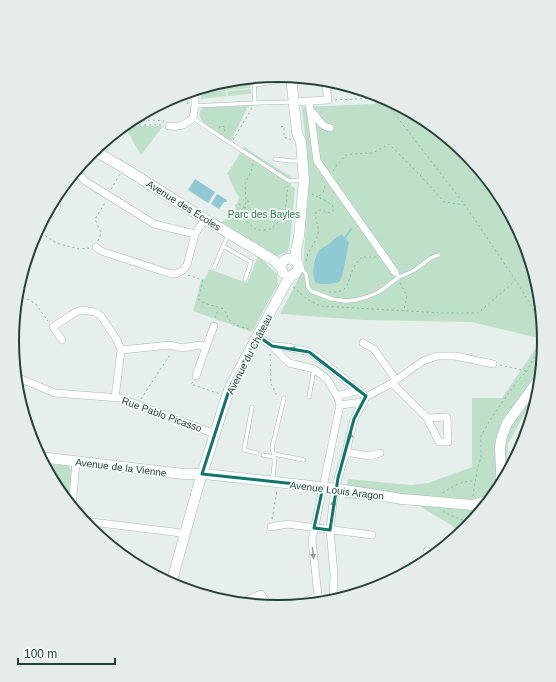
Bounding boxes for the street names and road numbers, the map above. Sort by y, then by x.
street label: Avenue des Écoles [145,177,223,233]
street label: Avenue du Château [225,312,274,396]
street label: Rue Pablo Picasso [120,395,204,434]
street label: Avenue de la Vienne [75,456,168,479]
street label: Avenue Louis Aragon [289,479,385,502]

